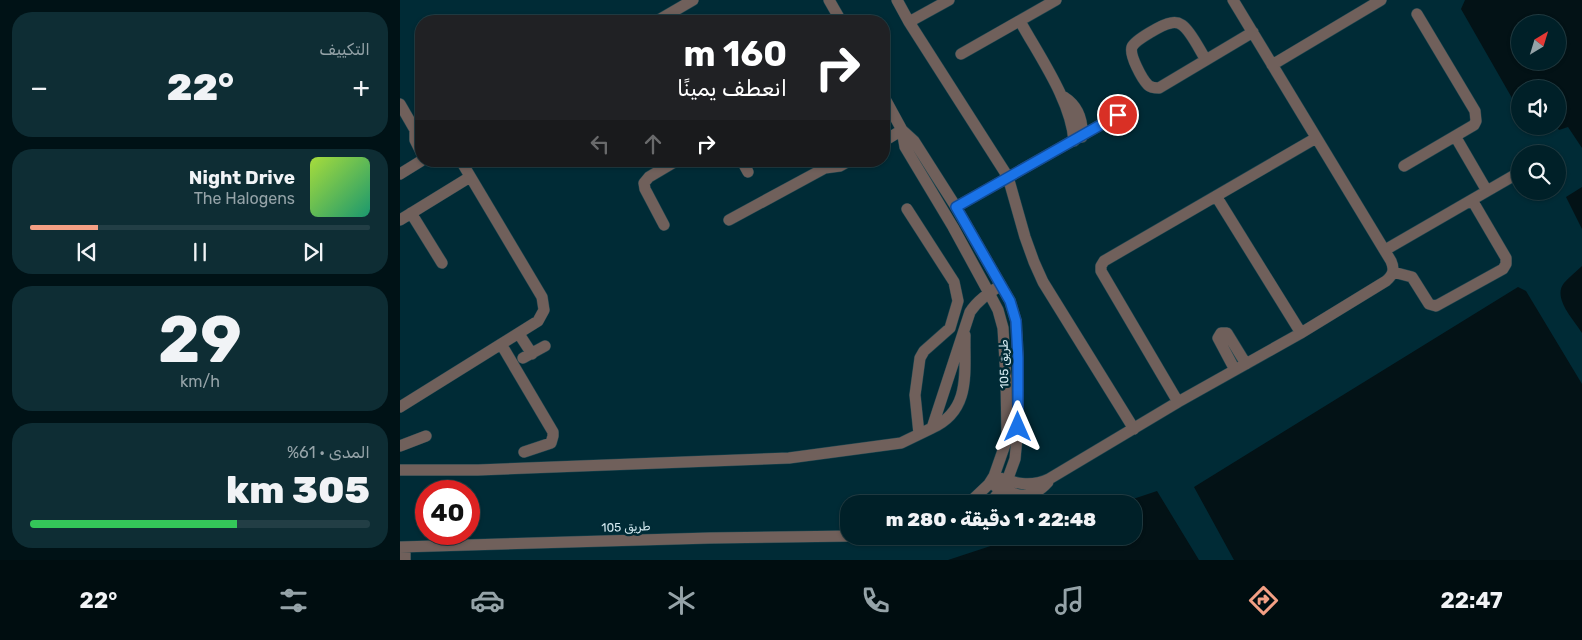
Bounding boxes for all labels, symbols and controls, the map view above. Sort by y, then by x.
north arrow [1511,15,1566,70]
map controls [1511,15,1566,200]
text: 160 m [683,33,787,75]
icon: right [805,35,870,100]
text: التكييف [319,40,370,59]
text: 22° [167,64,234,110]
text: − [30,71,48,104]
text: + [353,71,370,104]
text: انعطف يمينًا [677,75,787,102]
button: sound [1511,80,1566,135]
pin [1097,94,1139,136]
icon: arrive [1104,101,1132,129]
icon: left [586,130,614,158]
icon: ahead [639,130,667,158]
icon: right [692,130,720,158]
button: search [1511,145,1566,200]
text: Night Drive [189,166,295,189]
text: The Halogens [194,189,295,208]
icon: previous [73,238,101,266]
icon: pause [186,238,214,266]
icon: next [299,238,327,266]
text: 29 [158,301,242,378]
street label: طريق 105 [997,339,1012,389]
text: km/h [180,372,220,391]
position arrow [991,400,1043,452]
text: المدى · 61% [287,443,370,462]
text: 305 km [226,467,370,513]
speed limit sign: 40 [415,480,480,545]
text: 22:48 · 1 دقيقة · 280 m [886,508,1096,531]
street label: طريق 105 [601,519,651,536]
icon: filters [276,583,311,618]
icon: car [470,583,505,618]
icon: climate [664,583,699,618]
icon: phone [858,583,893,618]
icon: music [1052,583,1087,618]
icon: directions [1246,583,1281,618]
text: 22° [80,587,117,614]
text: 22:47 [1440,587,1503,614]

